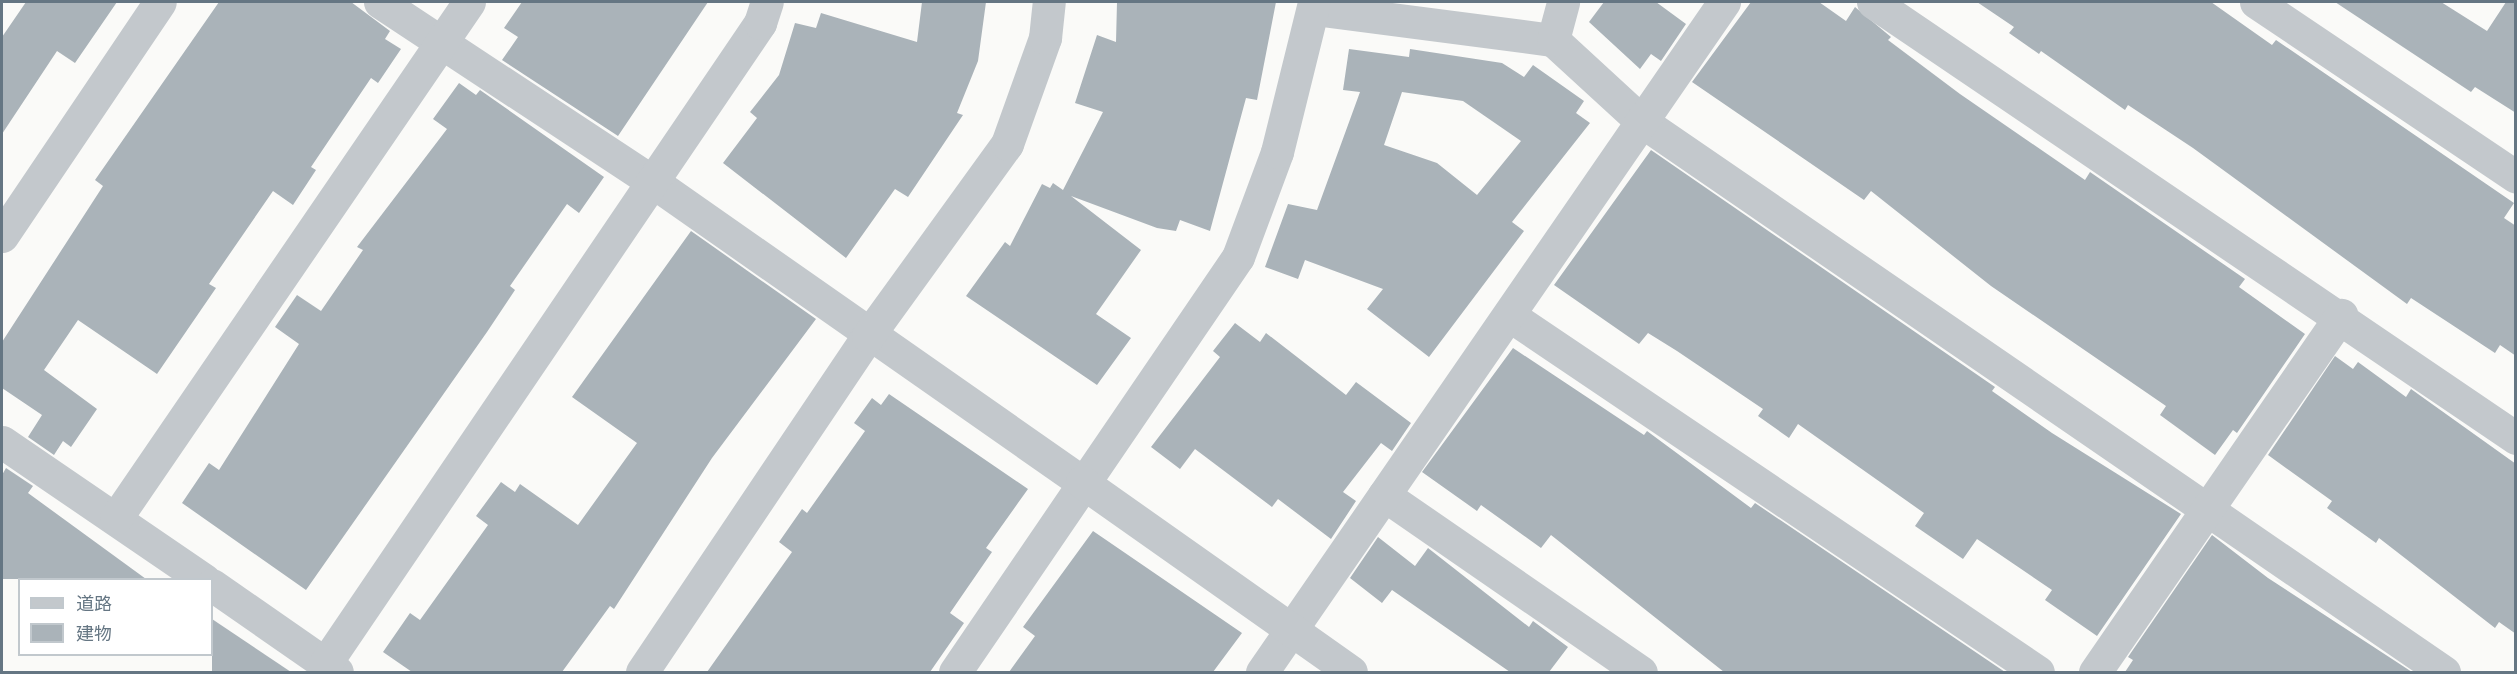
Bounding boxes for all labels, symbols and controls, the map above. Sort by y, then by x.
legend [18,578,213,656]
text: 道路 [76,592,112,617]
text: 建物 [76,622,112,647]

